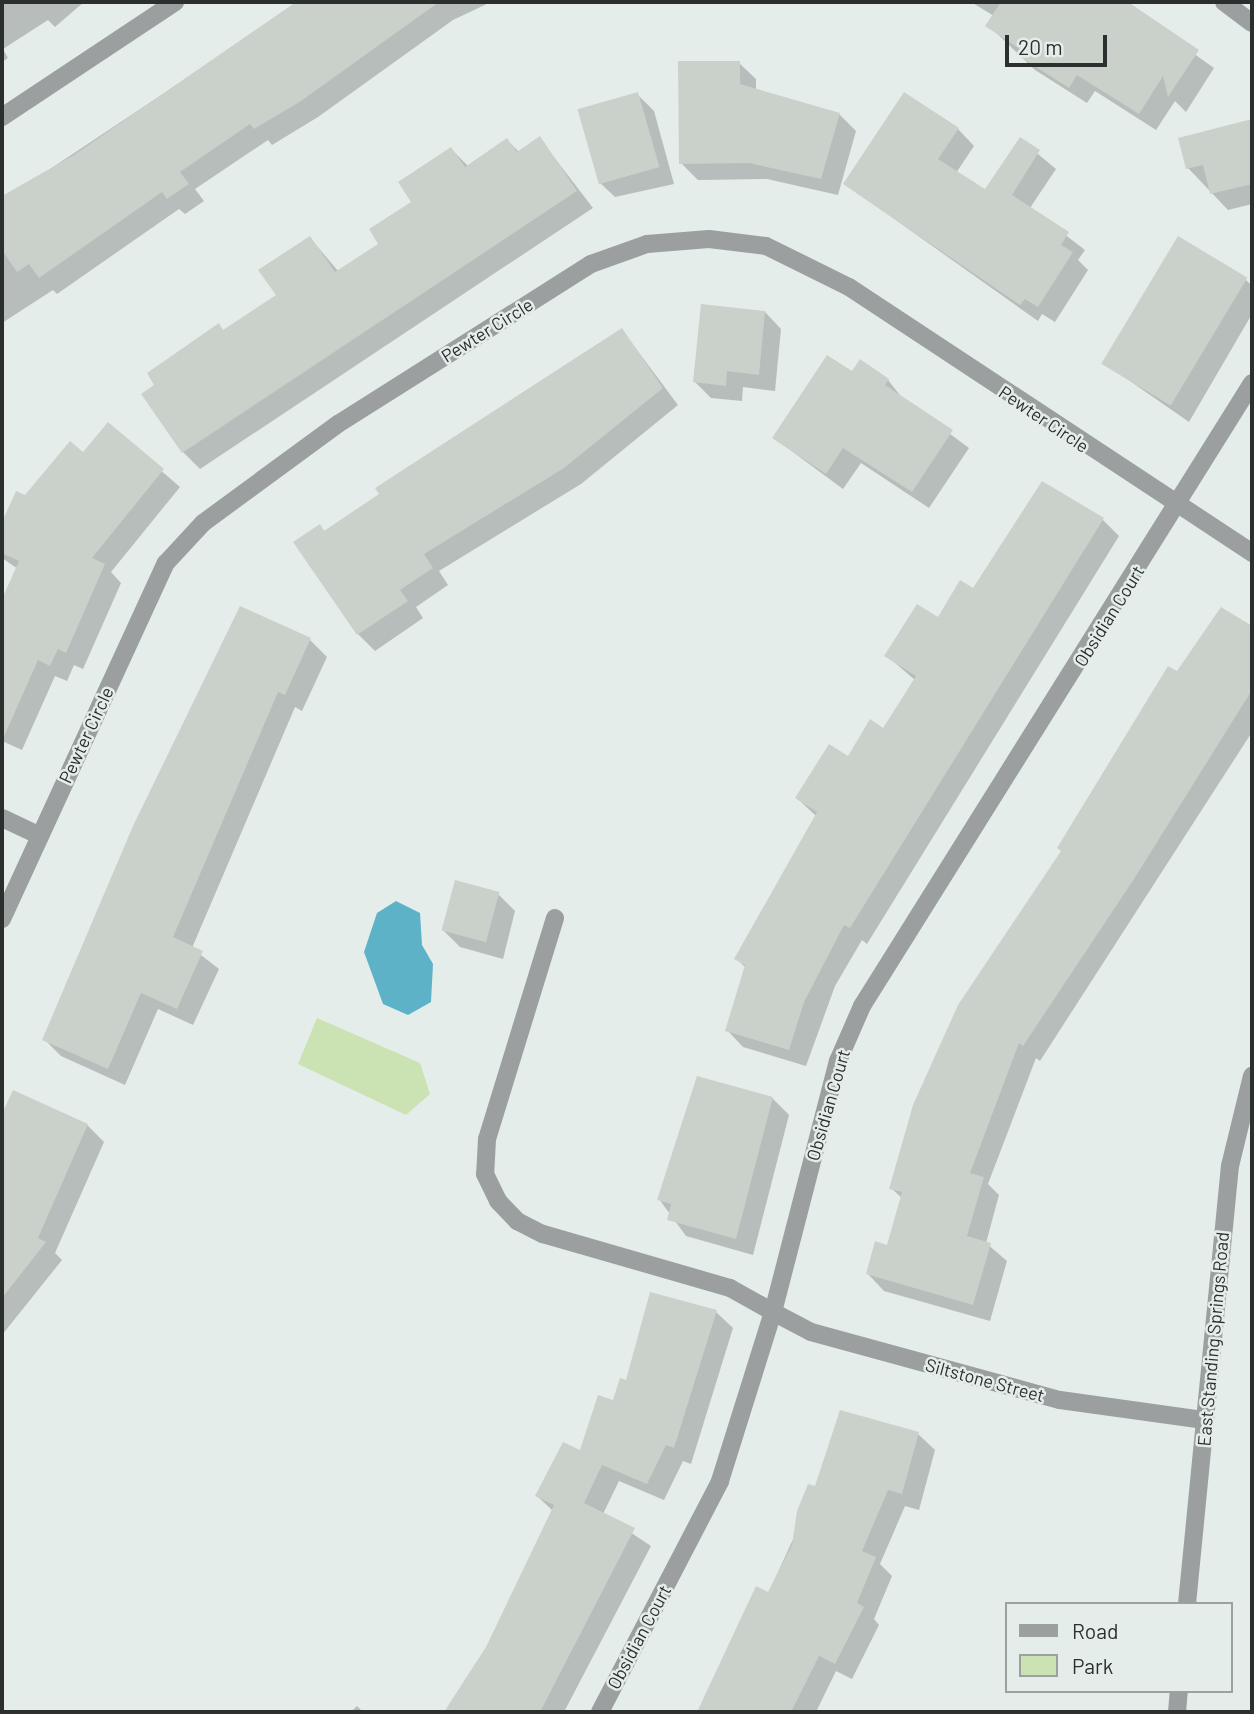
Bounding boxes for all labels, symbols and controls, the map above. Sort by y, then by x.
scale bar [1009,21,1110,65]
text: 20 m [1018,34,1063,59]
street label: Pewter Circle [437,293,537,367]
street label: Pewter Circle [995,381,1093,457]
street label: Obsidian Court [1069,562,1149,670]
street label: Pewter Circle [54,683,118,787]
street label: Obsidian Court [802,1047,854,1163]
street label: East Standing Springs Road [1193,1231,1233,1447]
street label: Siltstone Street [923,1354,1047,1406]
street label: Obsidian Court [602,1581,676,1693]
legend [1006,1602,1233,1693]
text: Road [1072,1618,1118,1643]
text: Park [1072,1653,1113,1678]

